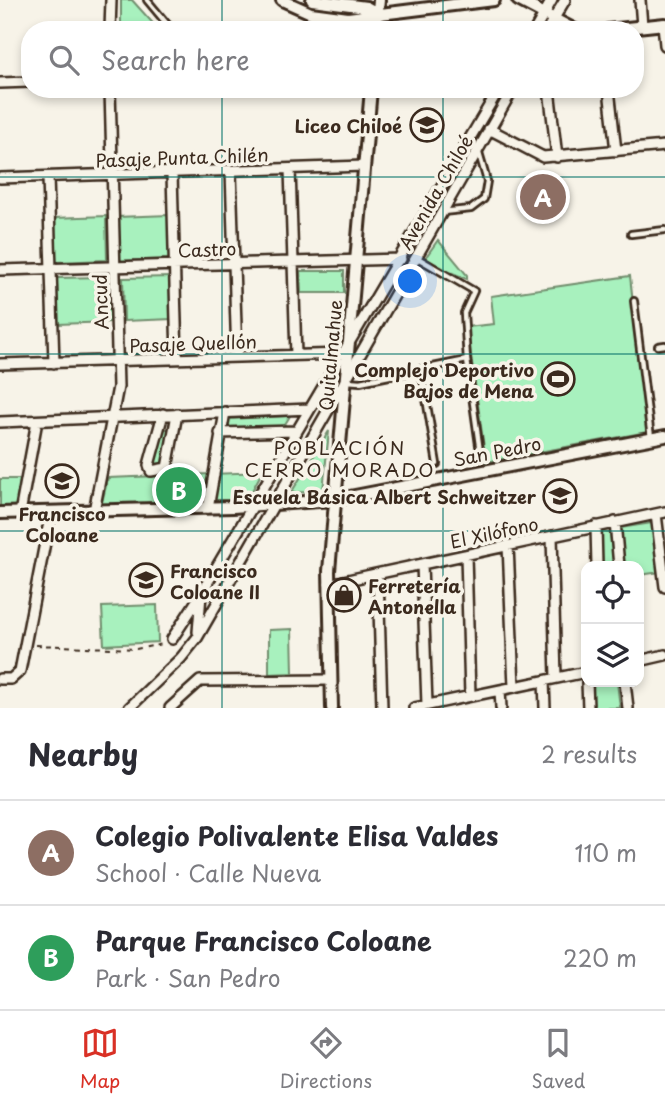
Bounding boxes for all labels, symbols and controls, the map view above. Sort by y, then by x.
search box [21,21,644,98]
text: Search here [101,40,250,79]
icon: search [45,41,83,79]
school or university icon: Liceo Chiloé [408,106,446,144]
place label: Liceo Chiloé [295,112,402,139]
street label: Avenida Chiloé [391,129,479,254]
street label: Pasaje Punta Chilén [95,140,269,174]
pin: A [520,171,566,223]
street label: Castro [177,234,237,264]
your location [393,264,427,298]
street label: Ancud [86,274,114,330]
street label: Quitalmahue [312,298,348,412]
street label: Pasaje Quellón [129,327,257,359]
place label: Complejo Deportivo Bajos de Mena [354,356,534,404]
sports icon: Complejo Deportivo Bajos de Mena [539,360,577,398]
street label: San Pedro [451,429,543,473]
district label: POBLACIÓN CERRO MORADO [245,433,435,483]
school or university icon: Francisco Coloane [43,462,81,500]
pin: B [156,464,202,516]
school or university icon: Escuela Básica Albert Schweitzer [541,477,579,515]
place label: Escuela Básica Albert Schweitzer [232,483,537,510]
place label: Francisco Coloane [18,500,106,548]
street label: El Xilófono [447,509,541,555]
place label: Francisco Coloane II [170,557,260,605]
school or university icon: Francisco Coloane II [127,561,165,599]
map controls [581,561,644,687]
button: locate [581,561,644,624]
place label: Ferretería Antonella [368,572,461,620]
shop icon: Ferretería Antonella [325,576,363,614]
button: layers [581,624,644,687]
text: Nearby [28,731,138,776]
text: 2 results [541,736,637,771]
text: Colegio Polivalente Elisa Valdes [95,816,499,855]
text: A [42,835,60,870]
text: 110 m [575,835,637,870]
text: School · Calle Nueva [95,855,321,890]
text: Parque Francisco Coloane [95,921,432,960]
text: B [43,940,59,975]
text: 220 m [563,940,637,975]
text: Park · San Pedro [95,960,281,995]
tab: Map [80,1024,120,1094]
tab: Directions [280,1024,372,1094]
tab: Saved [531,1024,585,1094]

